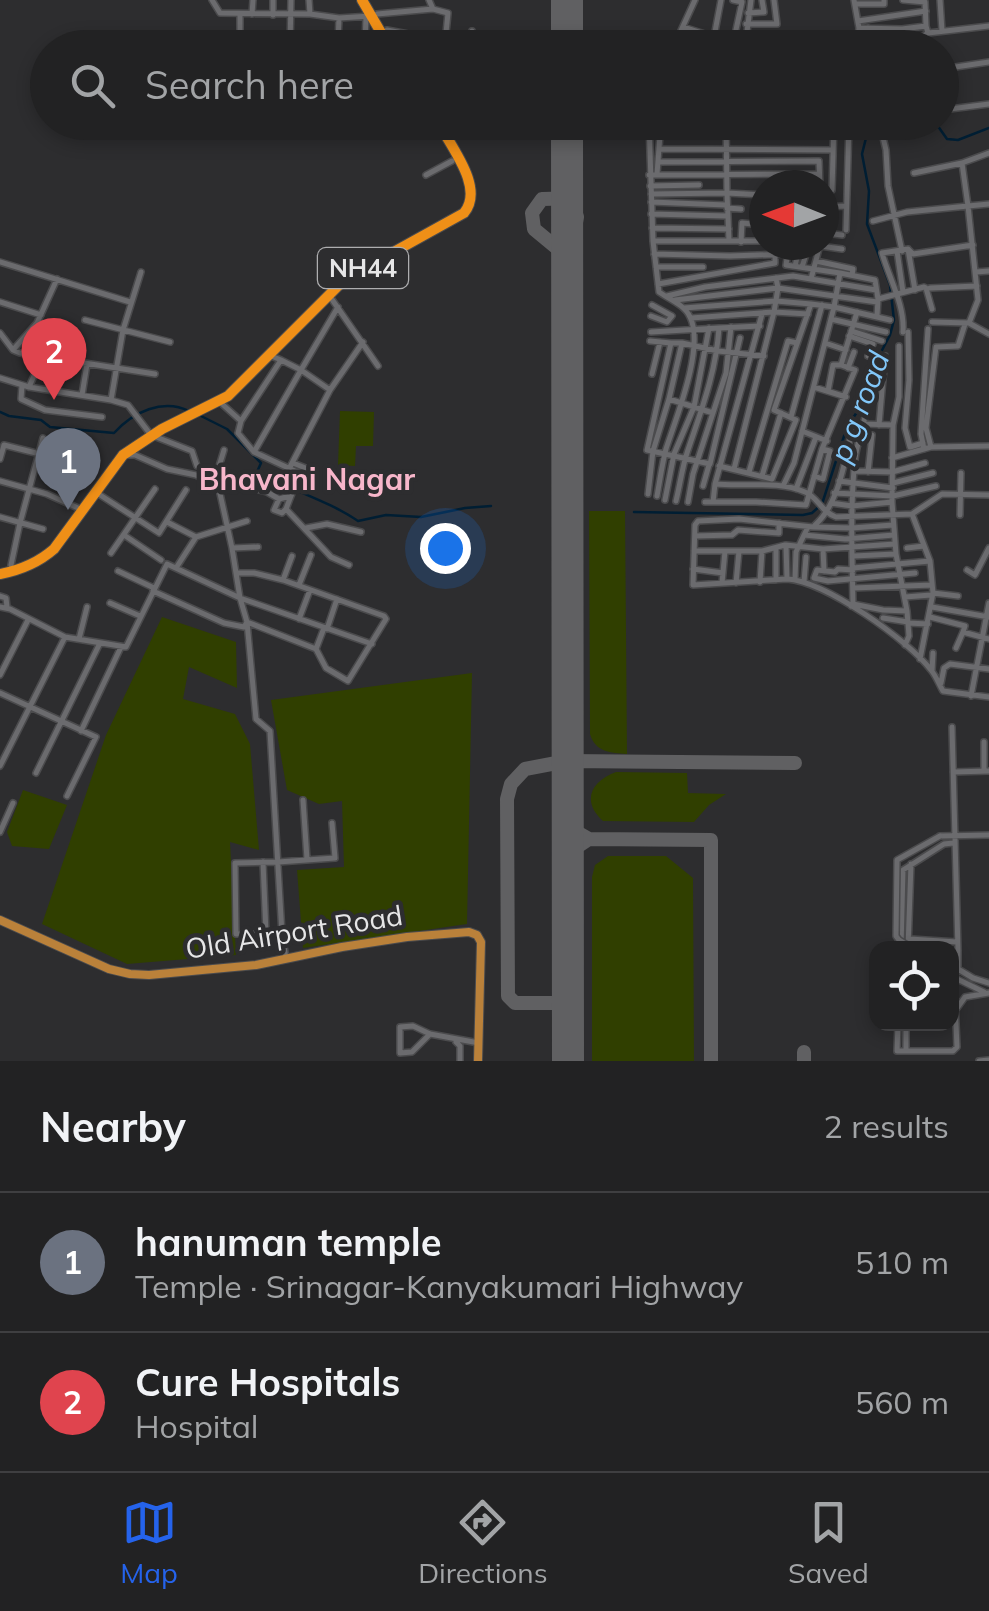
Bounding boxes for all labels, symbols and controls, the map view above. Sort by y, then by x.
search box [30,30,959,140]
icon: search [65,58,120,113]
text: Search here [145,61,354,109]
north arrow [749,170,839,260]
road number: NH44 [318,248,408,288]
pin: 2 [22,318,86,400]
water label: p g road [821,346,898,467]
pin: 1 [36,428,100,510]
district label: Bhavani Nagar [199,460,415,498]
your location [420,523,471,574]
street label: Old Airport Road [183,897,405,966]
map controls [869,941,959,1031]
button: locate [869,941,959,1031]
text: Nearby [40,1100,186,1153]
text: 2 results [824,1106,949,1146]
text: hanuman temple [135,1218,442,1266]
text: 1 [63,1242,82,1282]
text: 510 m [855,1242,949,1282]
text: Temple · Srinagar-Kanyakumari Highway [135,1266,743,1306]
text: Cure Hospitals [135,1358,400,1406]
text: 2 [63,1382,82,1422]
text: 560 m [855,1382,949,1422]
text: Hospital [135,1406,259,1446]
tab: Map [120,1495,178,1590]
tab: Directions [418,1495,548,1590]
tab: Saved [788,1495,869,1590]

